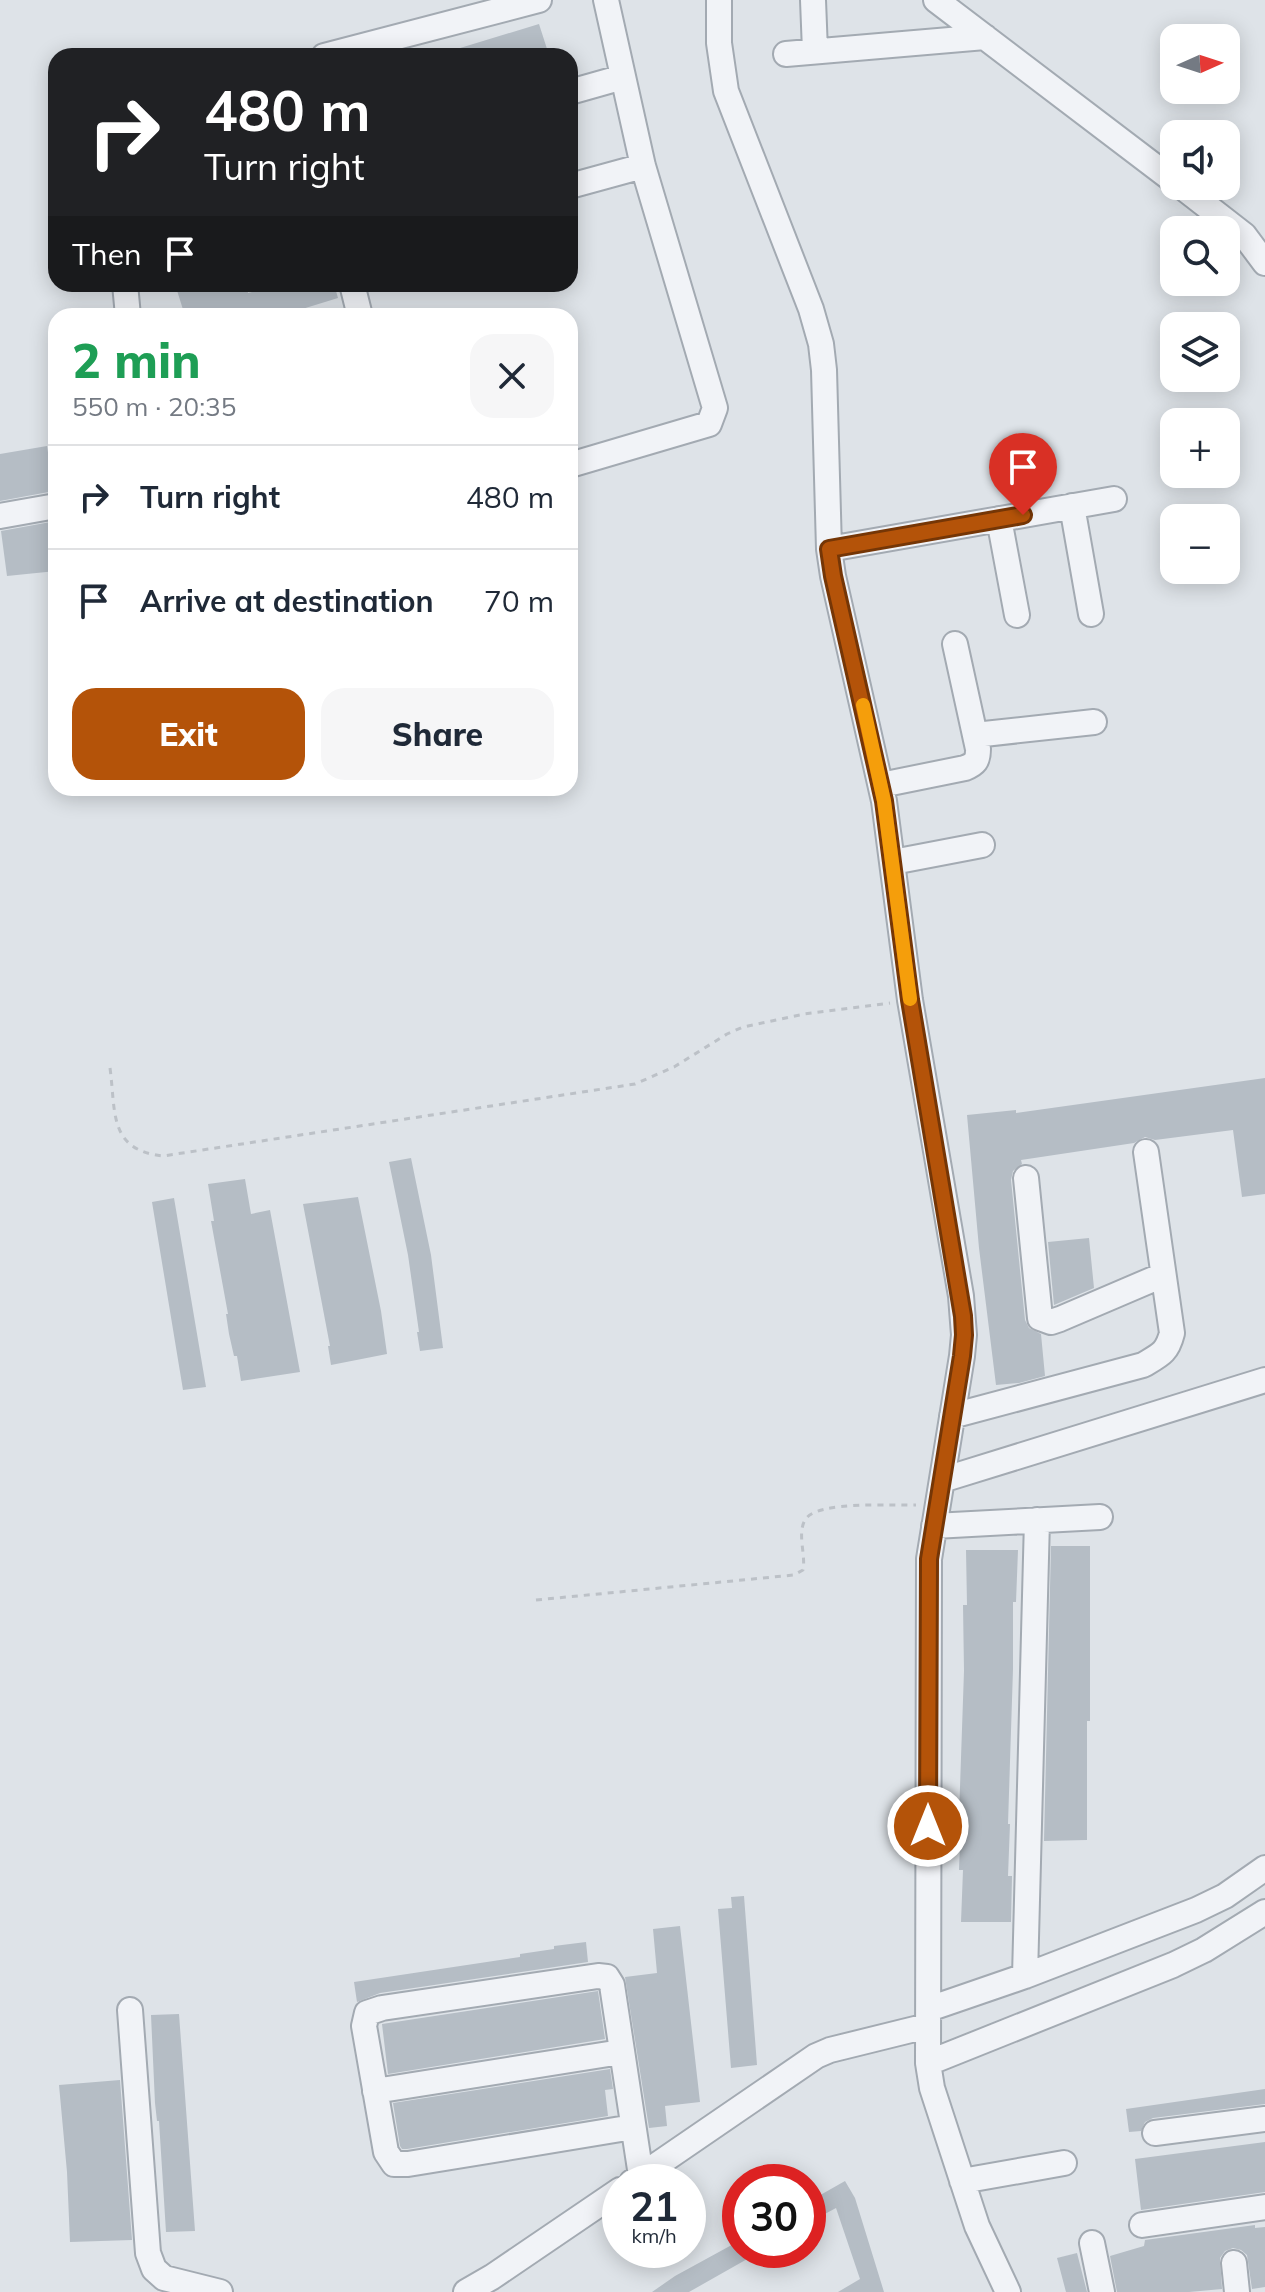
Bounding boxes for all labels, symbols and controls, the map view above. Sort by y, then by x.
north arrow [1160,24,1240,104]
map controls [1160,24,1240,584]
text: 480 m [204,75,371,145]
icon: right [72,80,176,184]
button: sound [1160,120,1240,200]
text: Turn right [204,144,365,189]
button: search [1160,216,1240,296]
icon: arrive [158,232,202,276]
text: Then [72,235,142,273]
button: layers [1160,312,1240,392]
text: 2 min [72,330,201,390]
button: close [470,334,554,418]
text: 550 m · 20:35 [72,390,236,423]
button: + [1160,408,1240,488]
pin [989,433,1057,515]
icon: arrive [1001,445,1045,489]
icon: right [72,475,116,519]
text: Turn right [140,478,280,516]
text: 480 m [466,478,554,516]
button: − [1160,504,1240,584]
icon: arrive [72,579,116,623]
text: Arrive at destination [140,582,434,620]
text: 70 m [484,582,554,620]
button: Exit [72,688,305,780]
button: Share [321,688,554,780]
position arrow [886,1784,970,1868]
speed limit sign: 30 [722,2164,826,2268]
text: 21 [630,2181,678,2231]
text: km/h [631,2223,677,2248]

